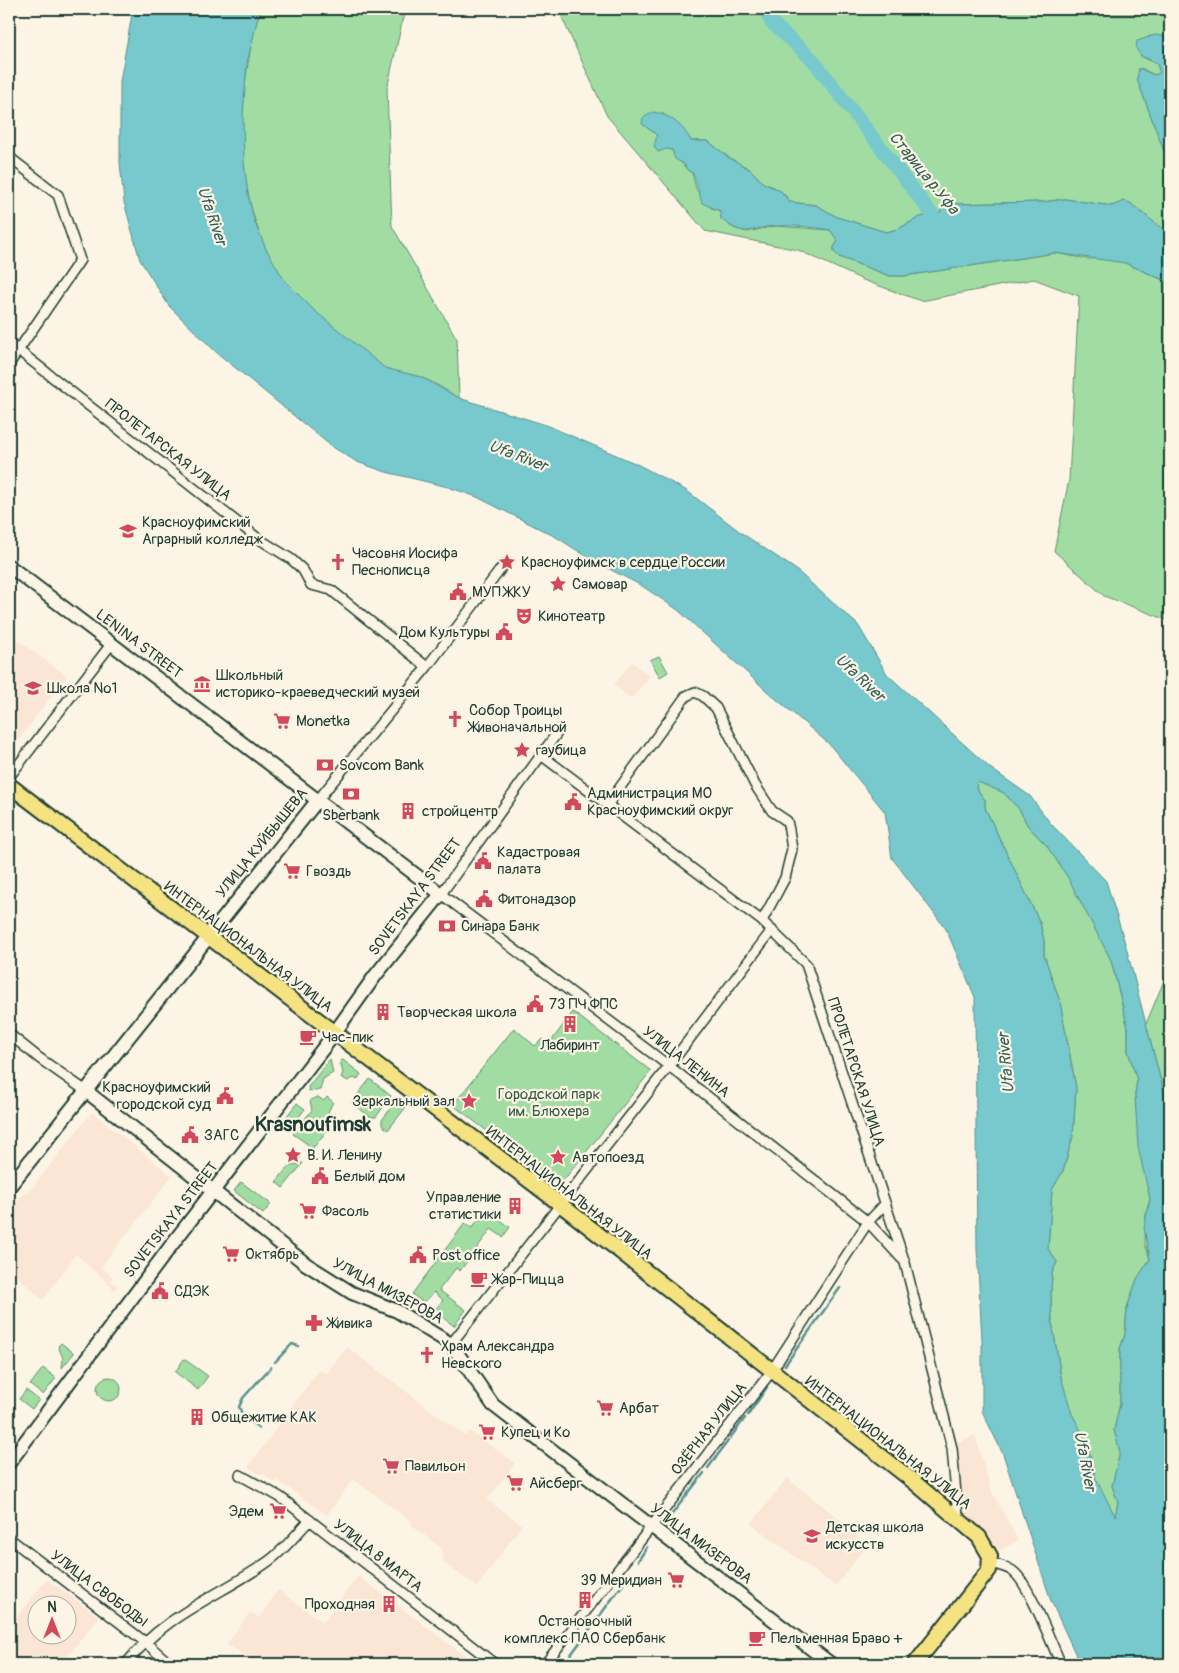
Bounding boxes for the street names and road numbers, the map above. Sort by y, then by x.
street label: ПРОЛЕТАРСКАЯ УЛИЦА [101,395,235,505]
street label: LENINA STREET [92,605,186,683]
street label: УЛИЦА КУЙБЫШЕВА [212,784,312,902]
street label: SOVETSKAYA STREET [365,834,465,960]
street label: ИНТЕРНАЦИОНАЛЬНАЯ УЛИЦА [160,877,336,1017]
street label: ПРОЛЕТАРСКАЯ УЛИЦА [823,995,889,1149]
street label: УЛИЦА ЛЕНИНА [639,1022,733,1102]
street label: ИНТЕРНАЦИОНАЛЬНАЯ УЛИЦА [482,1122,656,1264]
street label: SOVETSKAYA STREET [120,1158,222,1282]
street label: УЛИЦА МИЗЕРОВА [329,1254,447,1328]
street label: ИНТЕРНАЦИОНАЛЬНАЯ УЛИЦА [801,1372,975,1514]
street label: ОЗЁРНАЯ УЛИЦА [667,1379,751,1479]
street label: УЛИЦА МИЗЕРОВА [646,1500,756,1589]
street label: УЛИЦА 8 МАРТА [330,1515,426,1597]
street label: УЛИЦА СВОБОДЫ [47,1546,151,1632]

